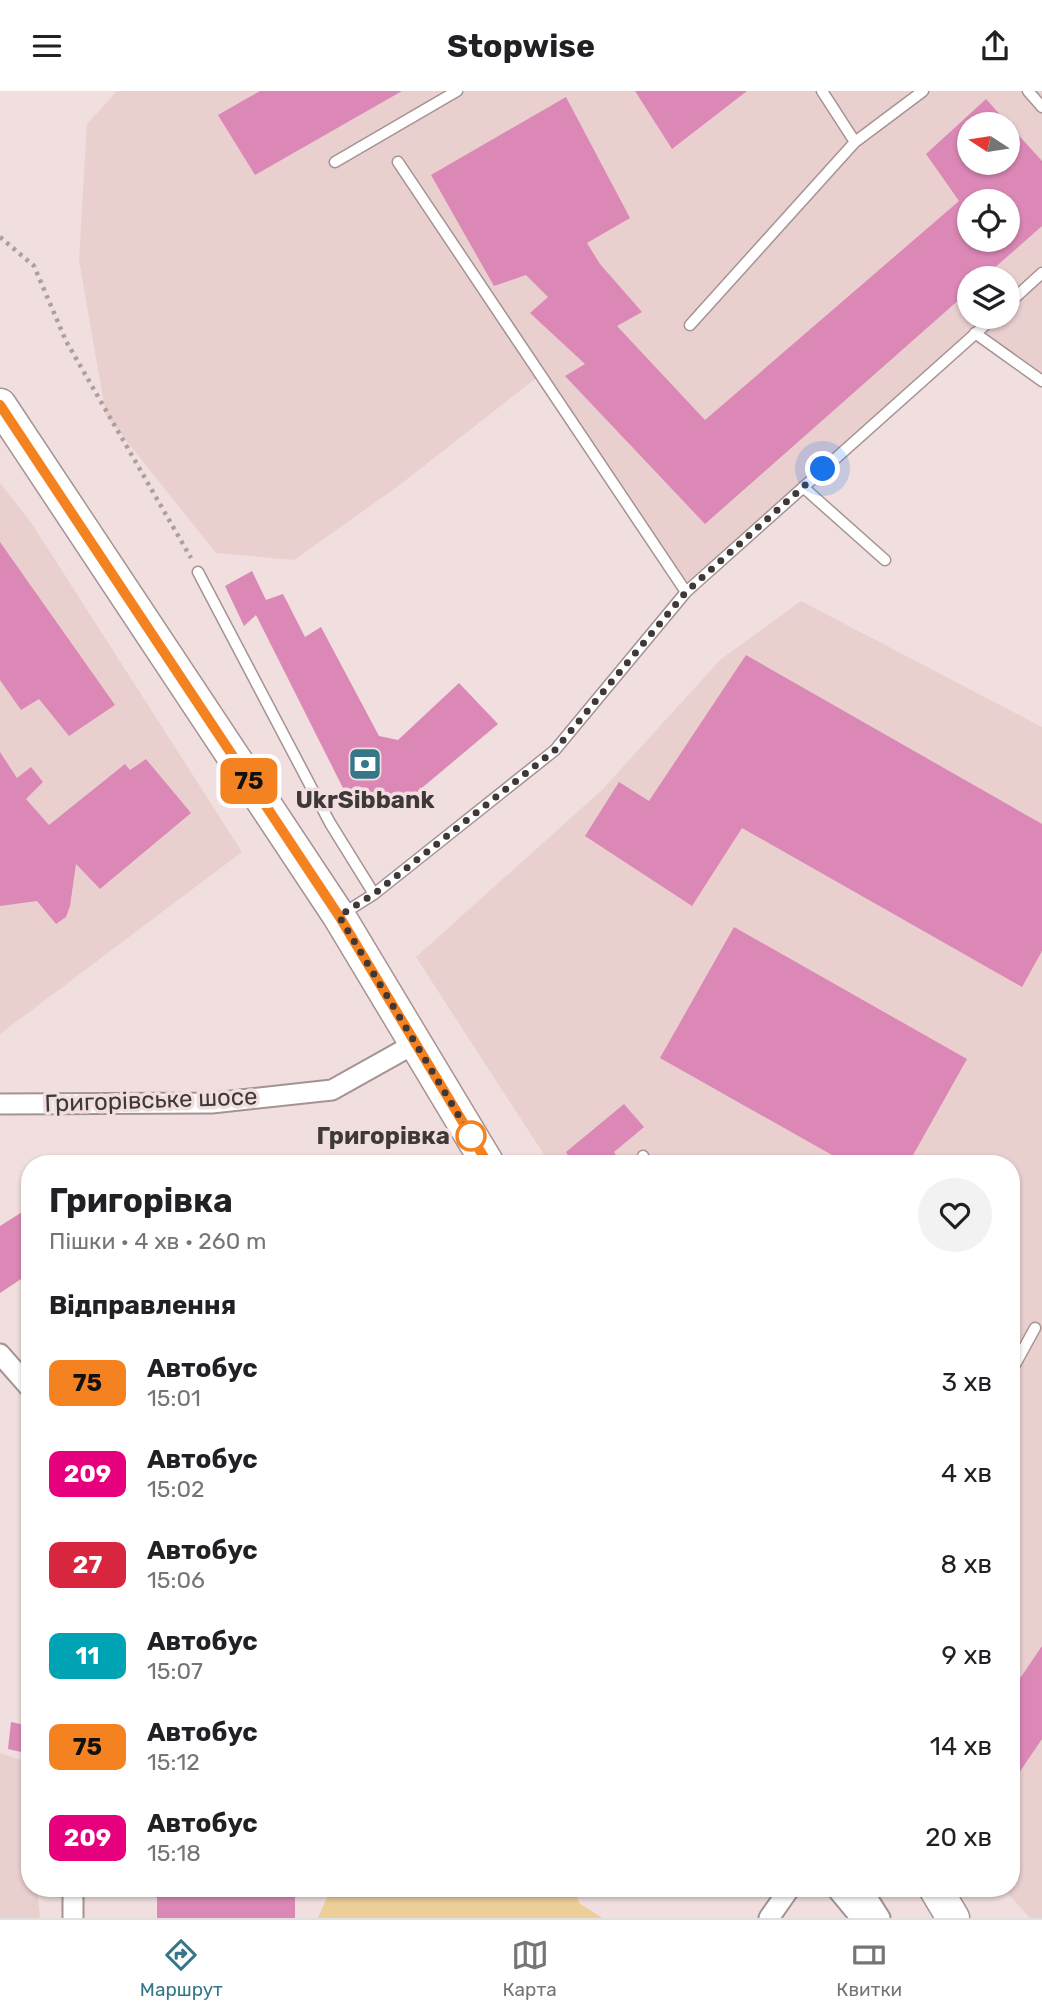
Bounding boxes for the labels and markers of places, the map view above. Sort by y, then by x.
bank icon: UkrSibbank [346,745,384,783]
place label: UkrSibbank [295,786,435,814]
marker: Григорівка [456,1121,486,1151]
place label: Григорівка [316,1122,450,1150]

